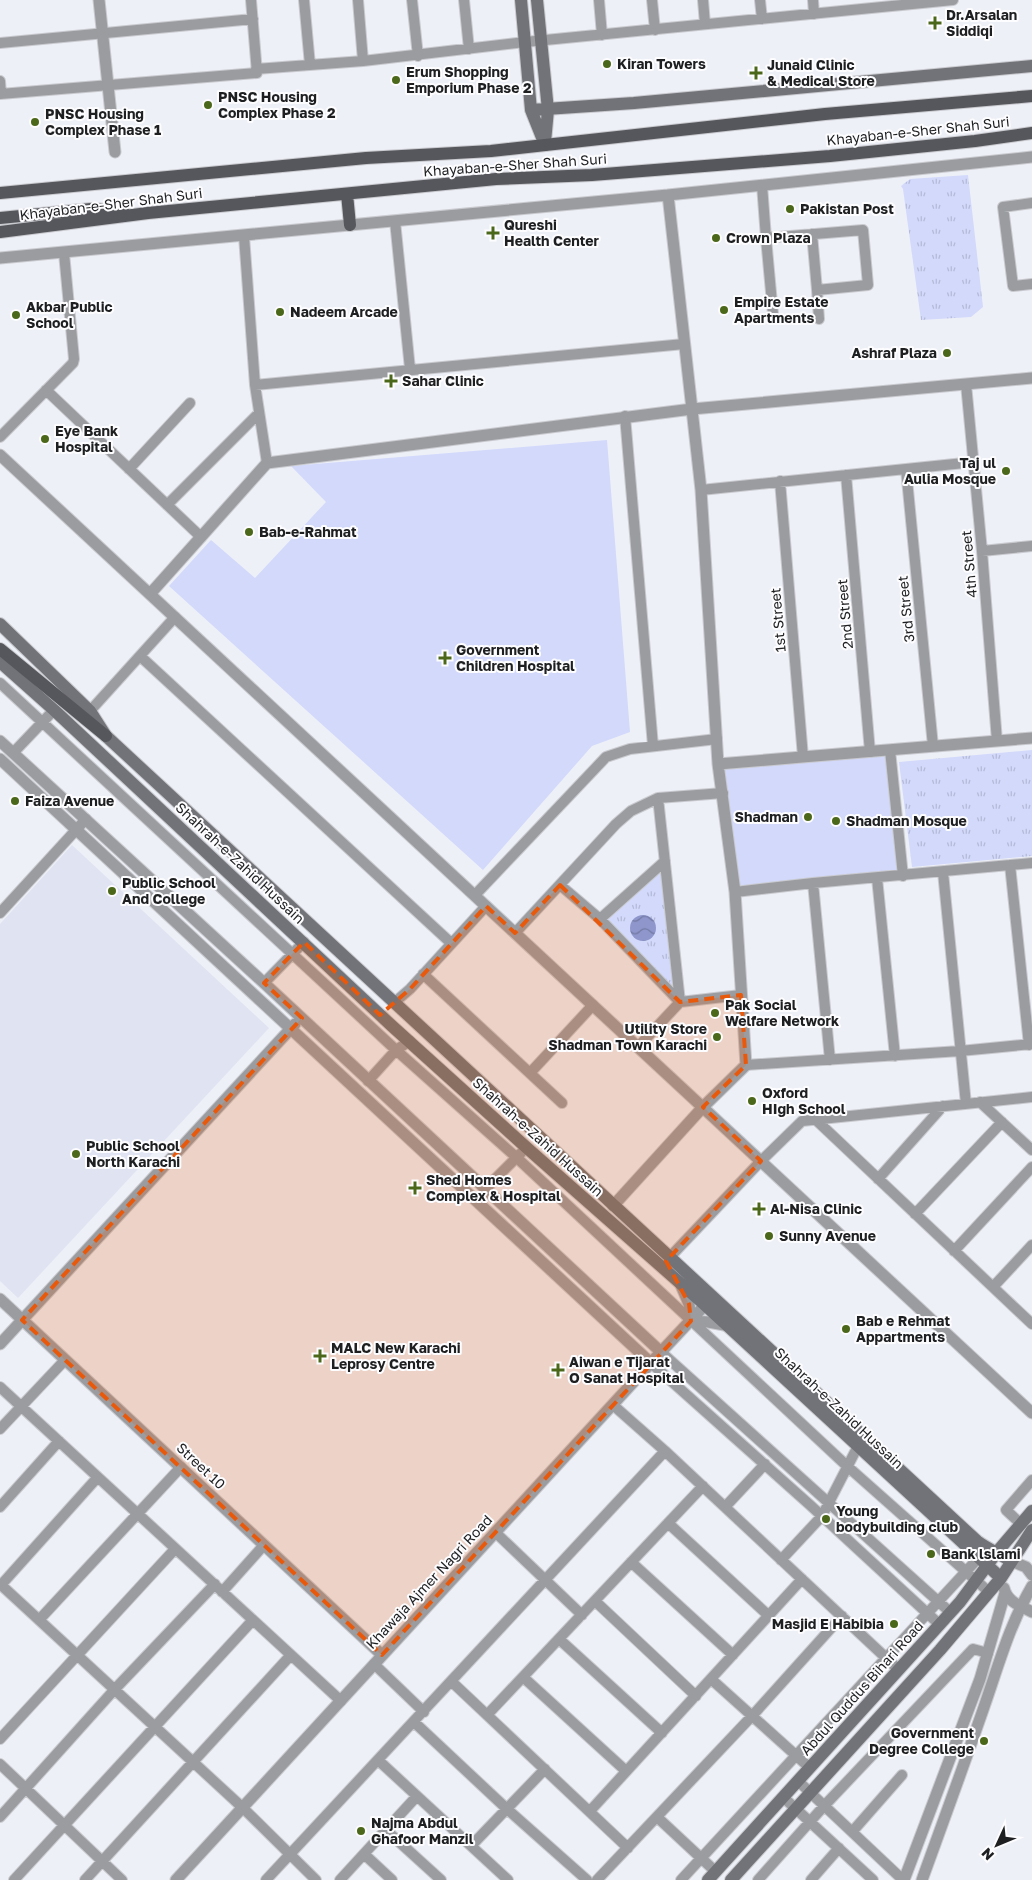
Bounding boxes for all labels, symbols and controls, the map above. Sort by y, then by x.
place label: Dr.Arsalan Siddiqi [946,6,1017,39]
marker: Dr.Arsalan Siddiqi [928,16,942,30]
place label: Kiran Towers [617,55,706,72]
place label: Junaid Clinic & Medical Store [767,56,875,89]
marker: Kiran Towers [601,58,613,70]
place label: Erum Shopping Emporium Phase 2 [406,63,532,96]
marker: Junaid Clinic & Medical Store [749,66,763,80]
marker: Erum Shopping Emporium Phase 2 [390,74,402,86]
place label: PNSC Housing Complex Phase 2 [218,88,336,121]
marker: PNSC Housing Complex Phase 2 [202,99,214,111]
place label: PNSC Housing Complex Phase 1 [45,105,161,138]
street label: Khayaban-e-Sher Shah Suri [826,112,1010,149]
marker: PNSC Housing Complex Phase 1 [29,116,41,128]
street label: Khayaban-e-Sher Shah Suri [423,150,607,179]
street label: Khayaban-e-Sher Shah Suri [19,184,203,223]
place label: Pakistan Post [800,200,894,217]
marker: Pakistan Post [784,203,796,215]
place label: Qureshi Health Center [504,216,600,249]
marker: Qureshi Health Center [486,226,500,240]
place label: Crown Plaza [726,229,811,246]
marker: Crown Plaza [710,232,722,244]
place label: Empire Estate Apartments [734,293,829,326]
place label: Akbar Public School [26,298,113,331]
place label: Nadeem Arcade [290,303,398,320]
marker: Empire Estate Apartments [718,304,730,316]
marker: Nadeem Arcade [274,306,286,318]
marker: Akbar Public School [10,309,22,321]
place label: Ashraf Plaza [851,344,937,361]
marker: Ashraf Plaza [941,347,953,359]
place label: Sahar Clinic [402,372,484,389]
marker: Sahar Clinic [384,374,398,388]
place label: Eye Bank Hospital [55,422,118,455]
marker: Eye Bank Hospital [39,433,51,445]
place label: Taj ul Aulia Mosque [904,454,996,487]
marker: Taj ul Aulia Mosque [1000,465,1012,477]
place label: Bab-e-Rahmat [259,523,357,540]
marker: Bab-e-Rahmat [243,526,255,538]
street label: 4th Street [957,530,980,599]
street label: 3rd Street [894,575,917,643]
street label: 2nd Street [833,578,856,650]
street label: 1st Street [766,587,789,653]
place label: Government Children Hospital [456,641,575,674]
marker: Government Children Hospital [438,651,452,665]
place label: Faiza Avenue [25,792,114,809]
marker: Faiza Avenue [9,795,21,807]
street label: Shahrah-e-Zahid Hussain [172,799,308,927]
place label: Shadman [735,808,798,825]
marker: Shadman [802,811,814,823]
place label: Shadman Mosque [846,812,967,829]
marker: Shadman Mosque [830,815,842,827]
place label: Public School And College [122,874,216,907]
marker: Public School And College [106,885,118,897]
place label: Pak Social Welfare Network [725,996,839,1029]
marker: Pak Social Welfare Network [709,1007,721,1019]
place label: Utility Store Shadman Town Karachi [548,1020,707,1053]
marker: Utility Store Shadman Town Karachi [711,1031,723,1043]
street label: Shahrah-e-Zahid Hussain [470,1074,607,1200]
place label: Oxford HIgh School [762,1084,846,1117]
marker: Oxford HIgh School [746,1095,758,1107]
place label: Public School North Karachi [86,1137,180,1170]
marker: Public School North Karachi [70,1148,82,1160]
place label: Shed Homes Complex & Hospital [426,1171,561,1204]
marker: Shed Homes Complex & Hospital [408,1181,422,1195]
place label: Al-Nisa Clinic [770,1200,862,1217]
marker: Al-Nisa Clinic [752,1202,766,1216]
place label: Sunny Avenue [779,1227,876,1244]
marker: Sunny Avenue [763,1230,775,1242]
place label: Bab e Rehmat Appartments [856,1312,950,1345]
marker: Bab e Rehmat Appartments [840,1323,852,1335]
place label: MALC New Karachi Leprosy Centre [331,1339,461,1372]
street label: Shahrah-e-Zahid Hussain [771,1344,907,1472]
marker: MALC New Karachi Leprosy Centre [313,1349,327,1363]
place label: Aiwan e Tijarat O Sanat Hospital [569,1353,685,1386]
marker: Aiwan e Tijarat O Sanat Hospital [551,1363,565,1377]
street label: Street 10 [173,1439,229,1492]
place label: Young bodybuilding club [836,1502,959,1535]
street label: Khawaja Ajmer Nagri Road [362,1511,495,1652]
marker: Young bodybuilding club [820,1513,832,1525]
place label: Bank lslami [941,1545,1021,1562]
marker: Bank lslami [925,1548,937,1560]
place label: Masjid E Habibia [772,1615,884,1632]
street label: Abdul Quddus Bihari Road [797,1617,927,1758]
marker: Masjid E Habibia [888,1618,900,1630]
place label: Government Degree College [869,1724,974,1757]
marker: Government Degree College [978,1735,990,1747]
place label: Najma Abdul Ghafoor Manzil [371,1814,474,1847]
north arrow [972,1820,1022,1870]
marker: Najma Abdul Ghafoor Manzil [355,1825,367,1837]
text: N [977,1845,997,1864]

